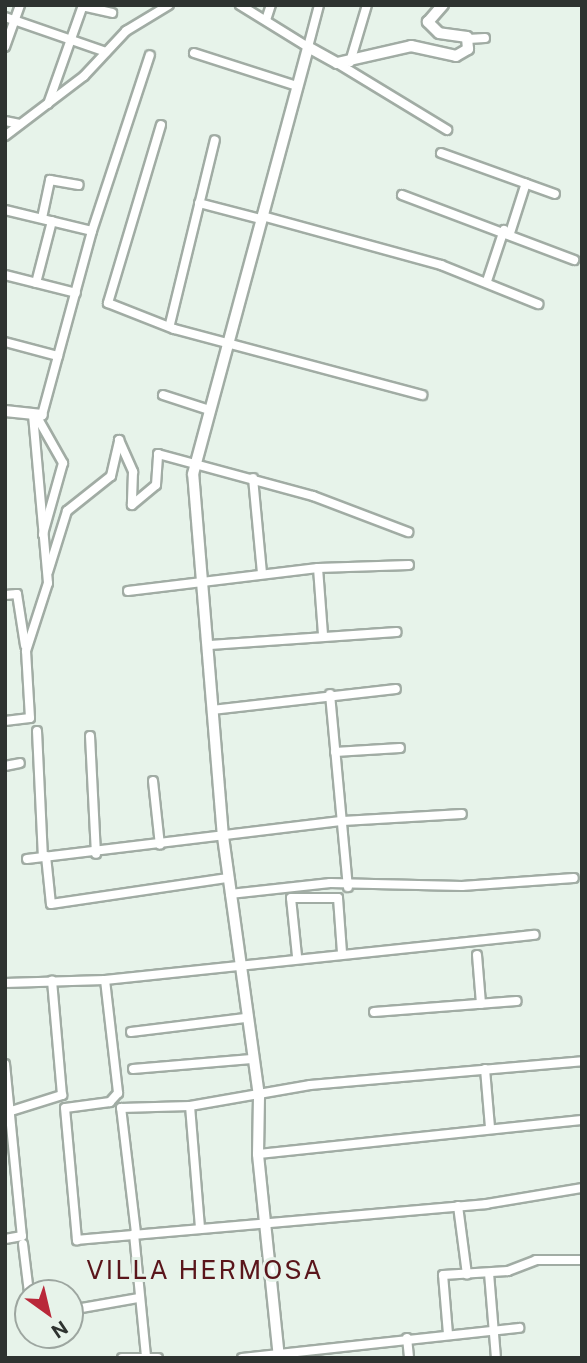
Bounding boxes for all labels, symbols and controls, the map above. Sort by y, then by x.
district label: VILLA HERMOSA [88,1254,322,1286]
north arrow [14,1279,84,1349]
text: N [47,1316,72,1343]

